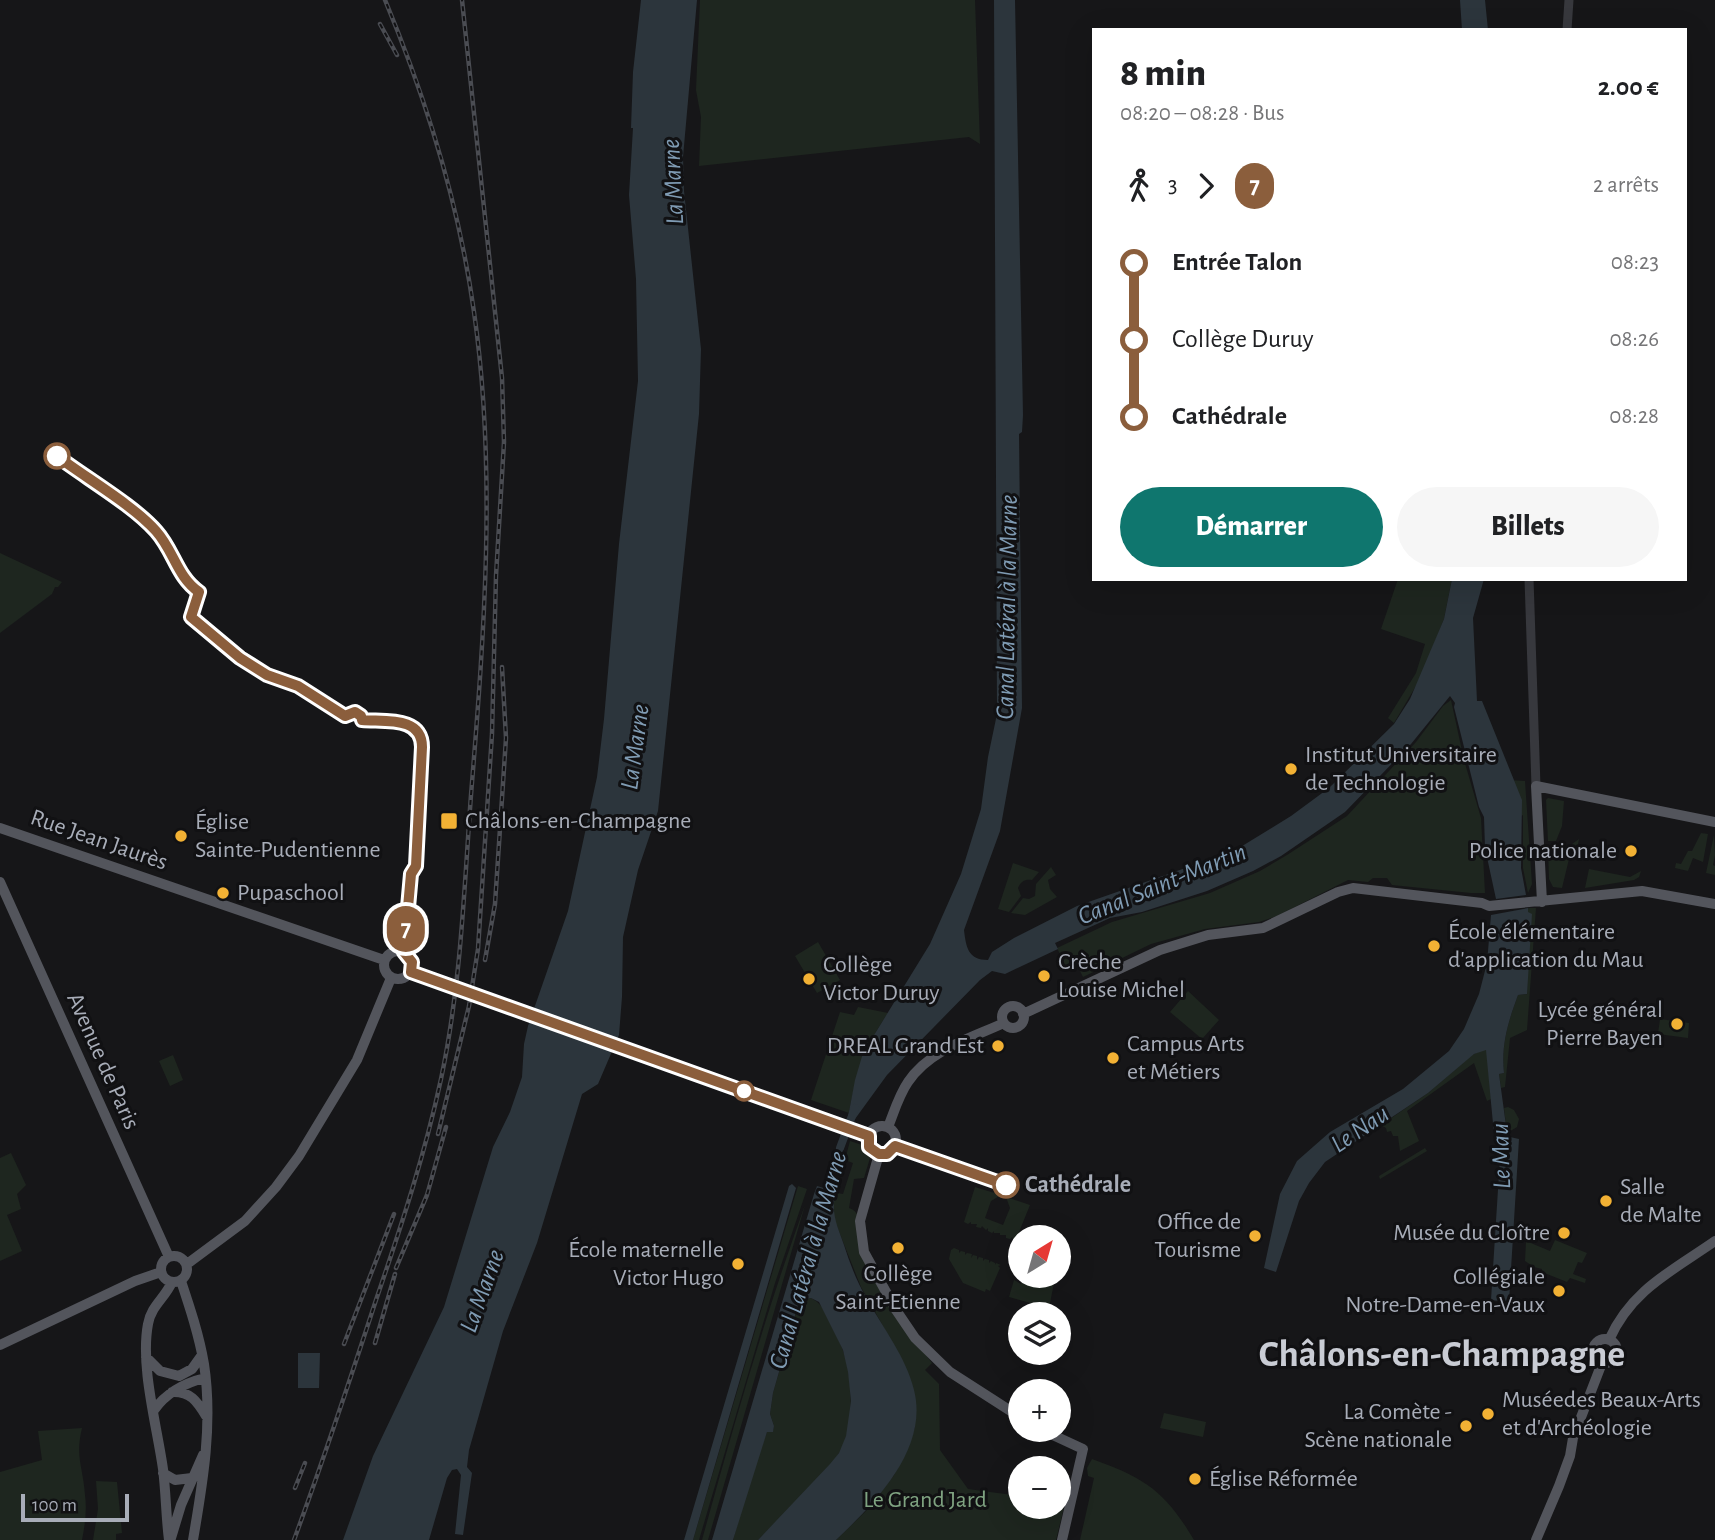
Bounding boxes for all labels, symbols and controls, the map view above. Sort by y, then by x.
text: 8 min [1120,55,1206,93]
text: 2.00 € [1598,74,1659,100]
text: 08:20 – 08:28 · Bus [1120,102,1285,125]
water label: La Marne [658,138,688,226]
icon: walk [1120,167,1158,205]
icon: forward [1187,167,1225,205]
text: 3 [1168,174,1177,197]
text: 7 [1249,174,1260,198]
text: 2 arrêts [1593,174,1659,197]
text: Entrée Talon [1172,249,1302,275]
text: 08:23 [1611,251,1659,274]
text: Collège Duruy [1172,326,1314,352]
text: 08:26 [1609,328,1659,351]
text: Cathédrale [1172,403,1287,429]
text: 08:28 [1609,405,1659,428]
unlabelled marker [44,443,70,469]
button: Démarrer [1120,487,1383,567]
button: Billets [1397,487,1659,567]
water label: Canal Latéral à la Marne [992,494,1022,720]
water label: La Marne [616,702,654,791]
place label: Institut Universitaire de Technologie [1305,743,1497,795]
marker: Institut Universitaire de Technologie [1283,761,1299,777]
street label: Rue Jean Jaurès [27,805,171,875]
place label: Église Sainte-Pudentienne [195,808,381,862]
place label: Châlons-en-Champagne [465,809,691,833]
marker: Châlons-en-Champagne [439,811,459,831]
marker: Église Sainte-Pudentienne [173,828,189,844]
water label: Canal Saint-Martin [1074,838,1250,930]
place label: Police nationale [1469,839,1617,863]
marker: Police nationale [1623,843,1639,859]
place label: Pupaschool [237,881,345,905]
marker: Pupaschool [215,885,231,901]
line badge: 7 [383,906,429,952]
text: 7 [401,917,411,941]
place label: École élémentaire d'application du Mau [1448,918,1644,972]
marker: École élémentaire d'application du Mau [1426,938,1442,954]
place label: Crèche Louise Michel [1058,950,1185,1002]
place label: Collège Victor Duruy [823,953,940,1005]
marker: Crèche Louise Michel [1036,968,1052,984]
marker: Collège Victor Duruy [801,971,817,987]
street label: Avenue de Paris [62,989,144,1133]
place label: Lycée général Pierre Bayen [1538,998,1663,1050]
marker: Lycée général Pierre Bayen [1669,1016,1685,1032]
place label: Campus Arts et Métiers [1127,1032,1245,1084]
place label: DREAL Grand Est [827,1034,984,1058]
marker: DREAL Grand Est [990,1038,1006,1054]
marker: Campus Arts et Métiers [1105,1050,1121,1066]
unlabelled marker [734,1081,754,1101]
water label: Le Nau [1326,1100,1394,1158]
water label: Le Mau [1487,1122,1515,1190]
water label: Canal Latéral à la Marne [764,1148,852,1372]
marker: Cathédrale [993,1172,1019,1198]
place label: Cathédrale [1025,1173,1131,1197]
place label: Salle de Malte [1620,1175,1702,1227]
marker: Salle de Malte [1598,1193,1614,1209]
place label: Office de Tourisme [1154,1210,1241,1262]
place label: Musée du Cloître [1393,1221,1550,1245]
north arrow [1008,1225,1071,1288]
map controls [1008,1225,1071,1519]
marker: Musée du Cloître [1556,1225,1572,1241]
marker: Office de Tourisme [1247,1228,1263,1244]
place label: École maternelle Victor Hugo [568,1236,724,1290]
marker: Collège Saint-Etienne [890,1240,906,1256]
water label: La Marne [455,1246,509,1336]
marker: École maternelle Victor Hugo [730,1256,746,1272]
place label: Collège Saint-Etienne [835,1262,961,1314]
place label: Collégiale Notre-Dame-en-Vaux [1345,1265,1546,1317]
marker: Collégiale Notre-Dame-en-Vaux [1551,1283,1567,1299]
button: layers [1008,1302,1071,1365]
district label: Châlons-en-Champagne [1259,1336,1625,1374]
button: + [1008,1379,1071,1442]
place label: Muséedes Beaux-Arts et d'Archéologie [1502,1388,1701,1440]
place label: La Comète - Scène nationale [1304,1400,1452,1452]
marker: Muséedes Beaux-Arts et d'Archéologie [1480,1406,1496,1422]
marker: La Comète - Scène nationale [1458,1418,1474,1434]
button: − [1008,1456,1071,1519]
place label: Église Réformée [1209,1465,1358,1491]
marker: Église Réformée [1187,1471,1203,1487]
park label: Le Grand Jard [863,1488,987,1512]
scale bar [21,1491,130,1523]
text: 100 m [32,1496,77,1515]

